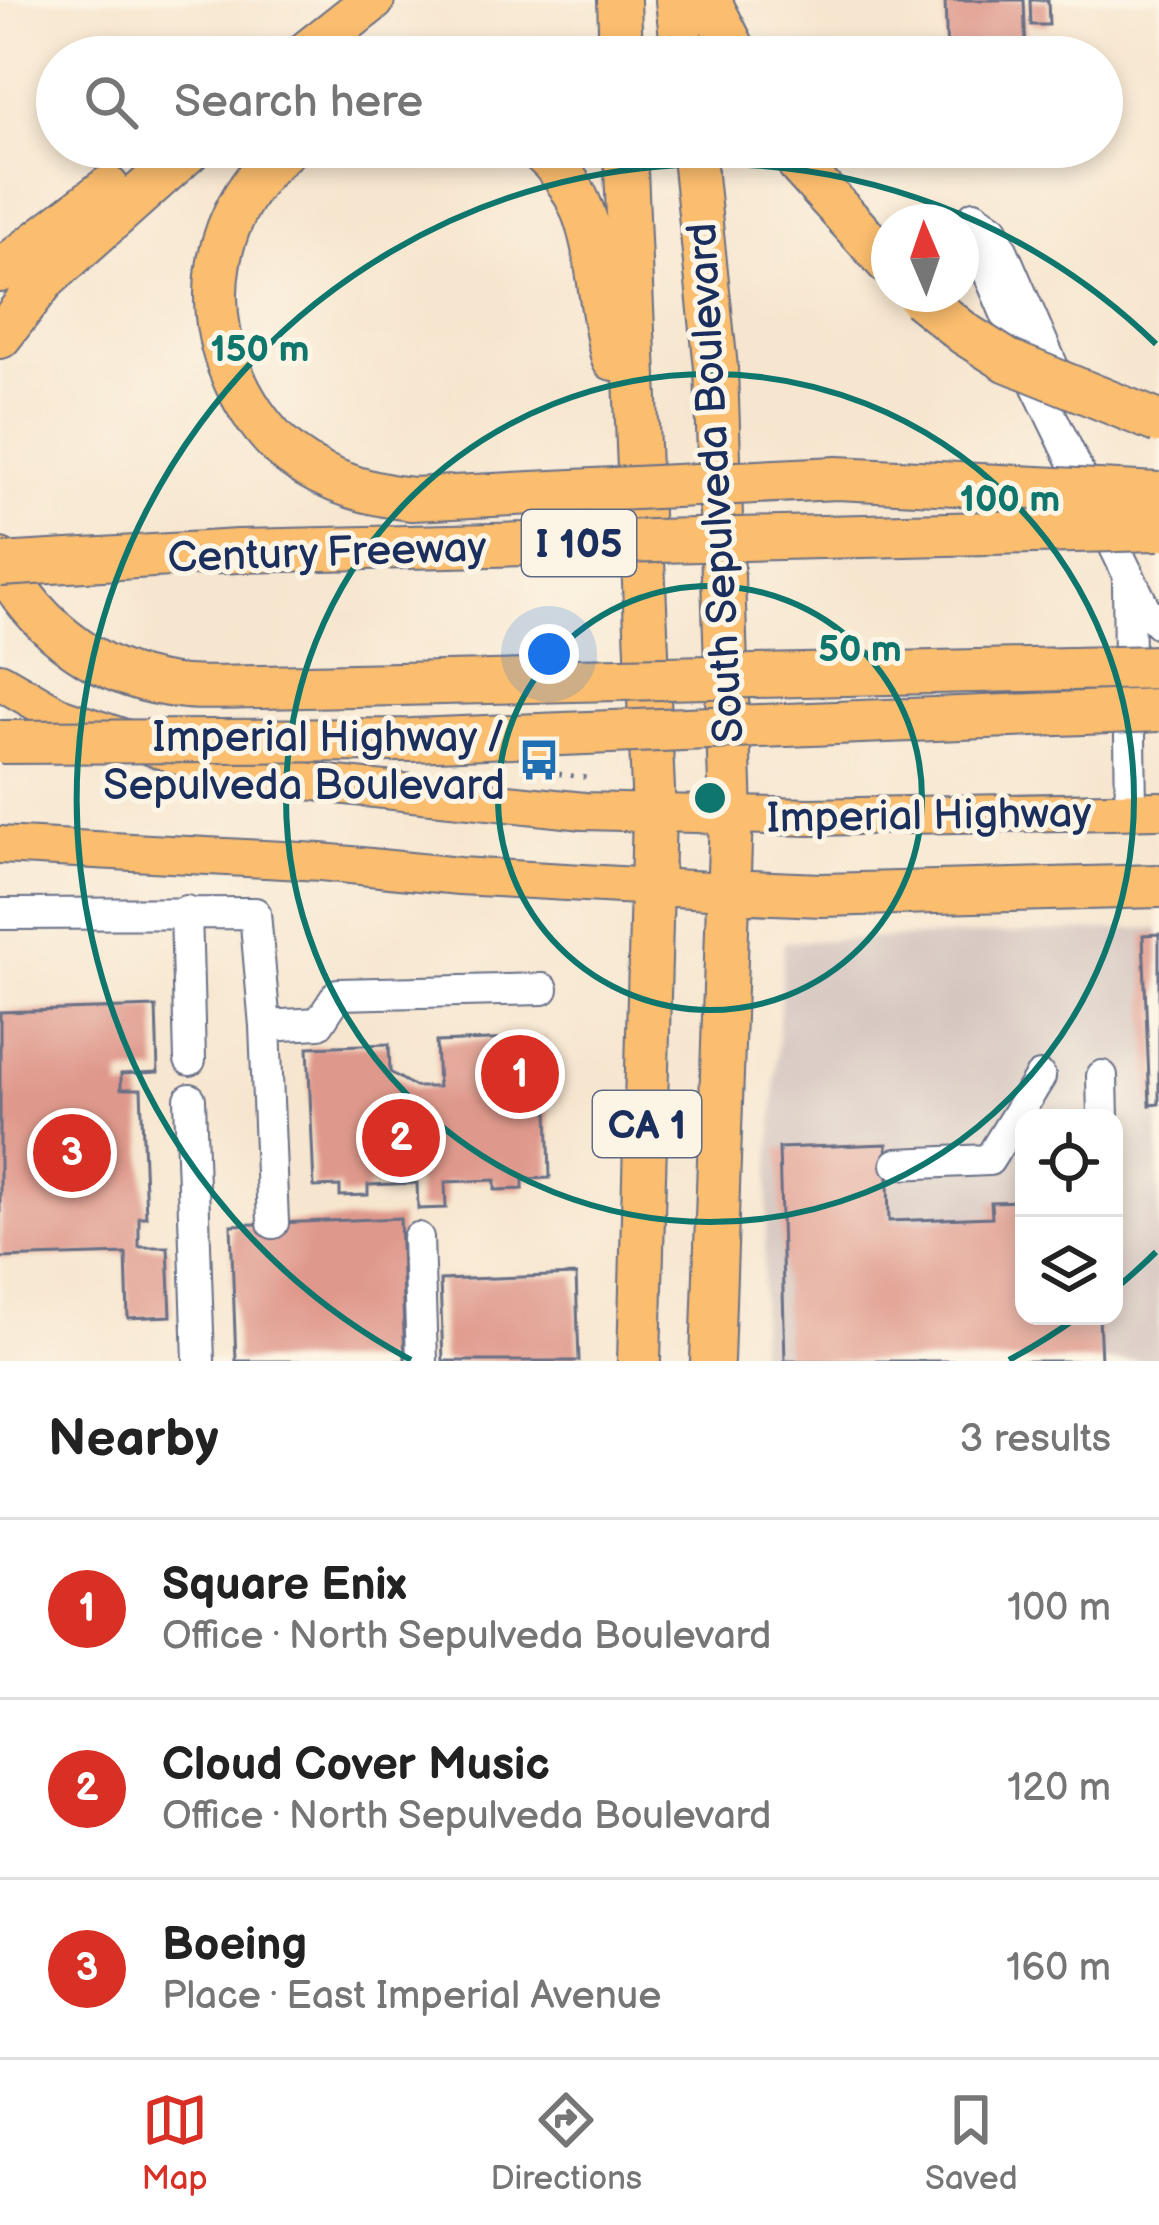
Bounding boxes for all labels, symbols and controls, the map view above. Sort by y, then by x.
search box [36,36,1123,168]
icon: search [78,69,144,135]
text: Search here [174,75,423,130]
north arrow [871,204,979,312]
street label: South Sepulveda Boulevard [677,221,756,744]
text: 150 m [211,329,309,372]
text: 100 m [960,479,1060,522]
road number: I 105 [522,510,636,576]
street label: Century Freeway [167,522,487,585]
your location [519,624,579,684]
text: 50 m [818,629,902,672]
place label: Imperial Highway / Sepulveda Boulevard [103,713,505,812]
bus stop icon: Imperial Highway / Sepulveda Boulevard [516,737,562,783]
centre of rings [689,777,731,819]
street label: Imperial Highway [766,788,1092,845]
pin: 1 [481,1029,559,1119]
road number: CA 1 [593,1091,701,1157]
pin: 2 [362,1093,440,1183]
pin: 3 [33,1108,111,1198]
map controls [1015,1109,1123,1325]
button: locate [1015,1109,1123,1217]
button: layers [1015,1217,1123,1325]
text: Nearby [48,1409,219,1470]
text: 3 results [959,1416,1111,1463]
text: Square Enix [162,1558,406,1613]
text: 1 [79,1585,95,1632]
text: 100 m [1007,1585,1111,1632]
text: Office · North Sepulveda Boulevard [162,1613,771,1660]
text: Cloud Cover Music [162,1738,550,1793]
text: 2 [75,1765,99,1812]
text: 120 m [1007,1765,1111,1812]
text: Office · North Sepulveda Boulevard [162,1793,771,1840]
text: Boeing [162,1918,307,1973]
text: 3 [76,1945,98,1992]
text: 160 m [1006,1945,1111,1992]
text: Place · East Imperial Avenue [162,1973,661,2020]
tab: Map [141,2087,208,2199]
tab: Directions [490,2087,642,2199]
tab: Saved [925,2087,1018,2199]

